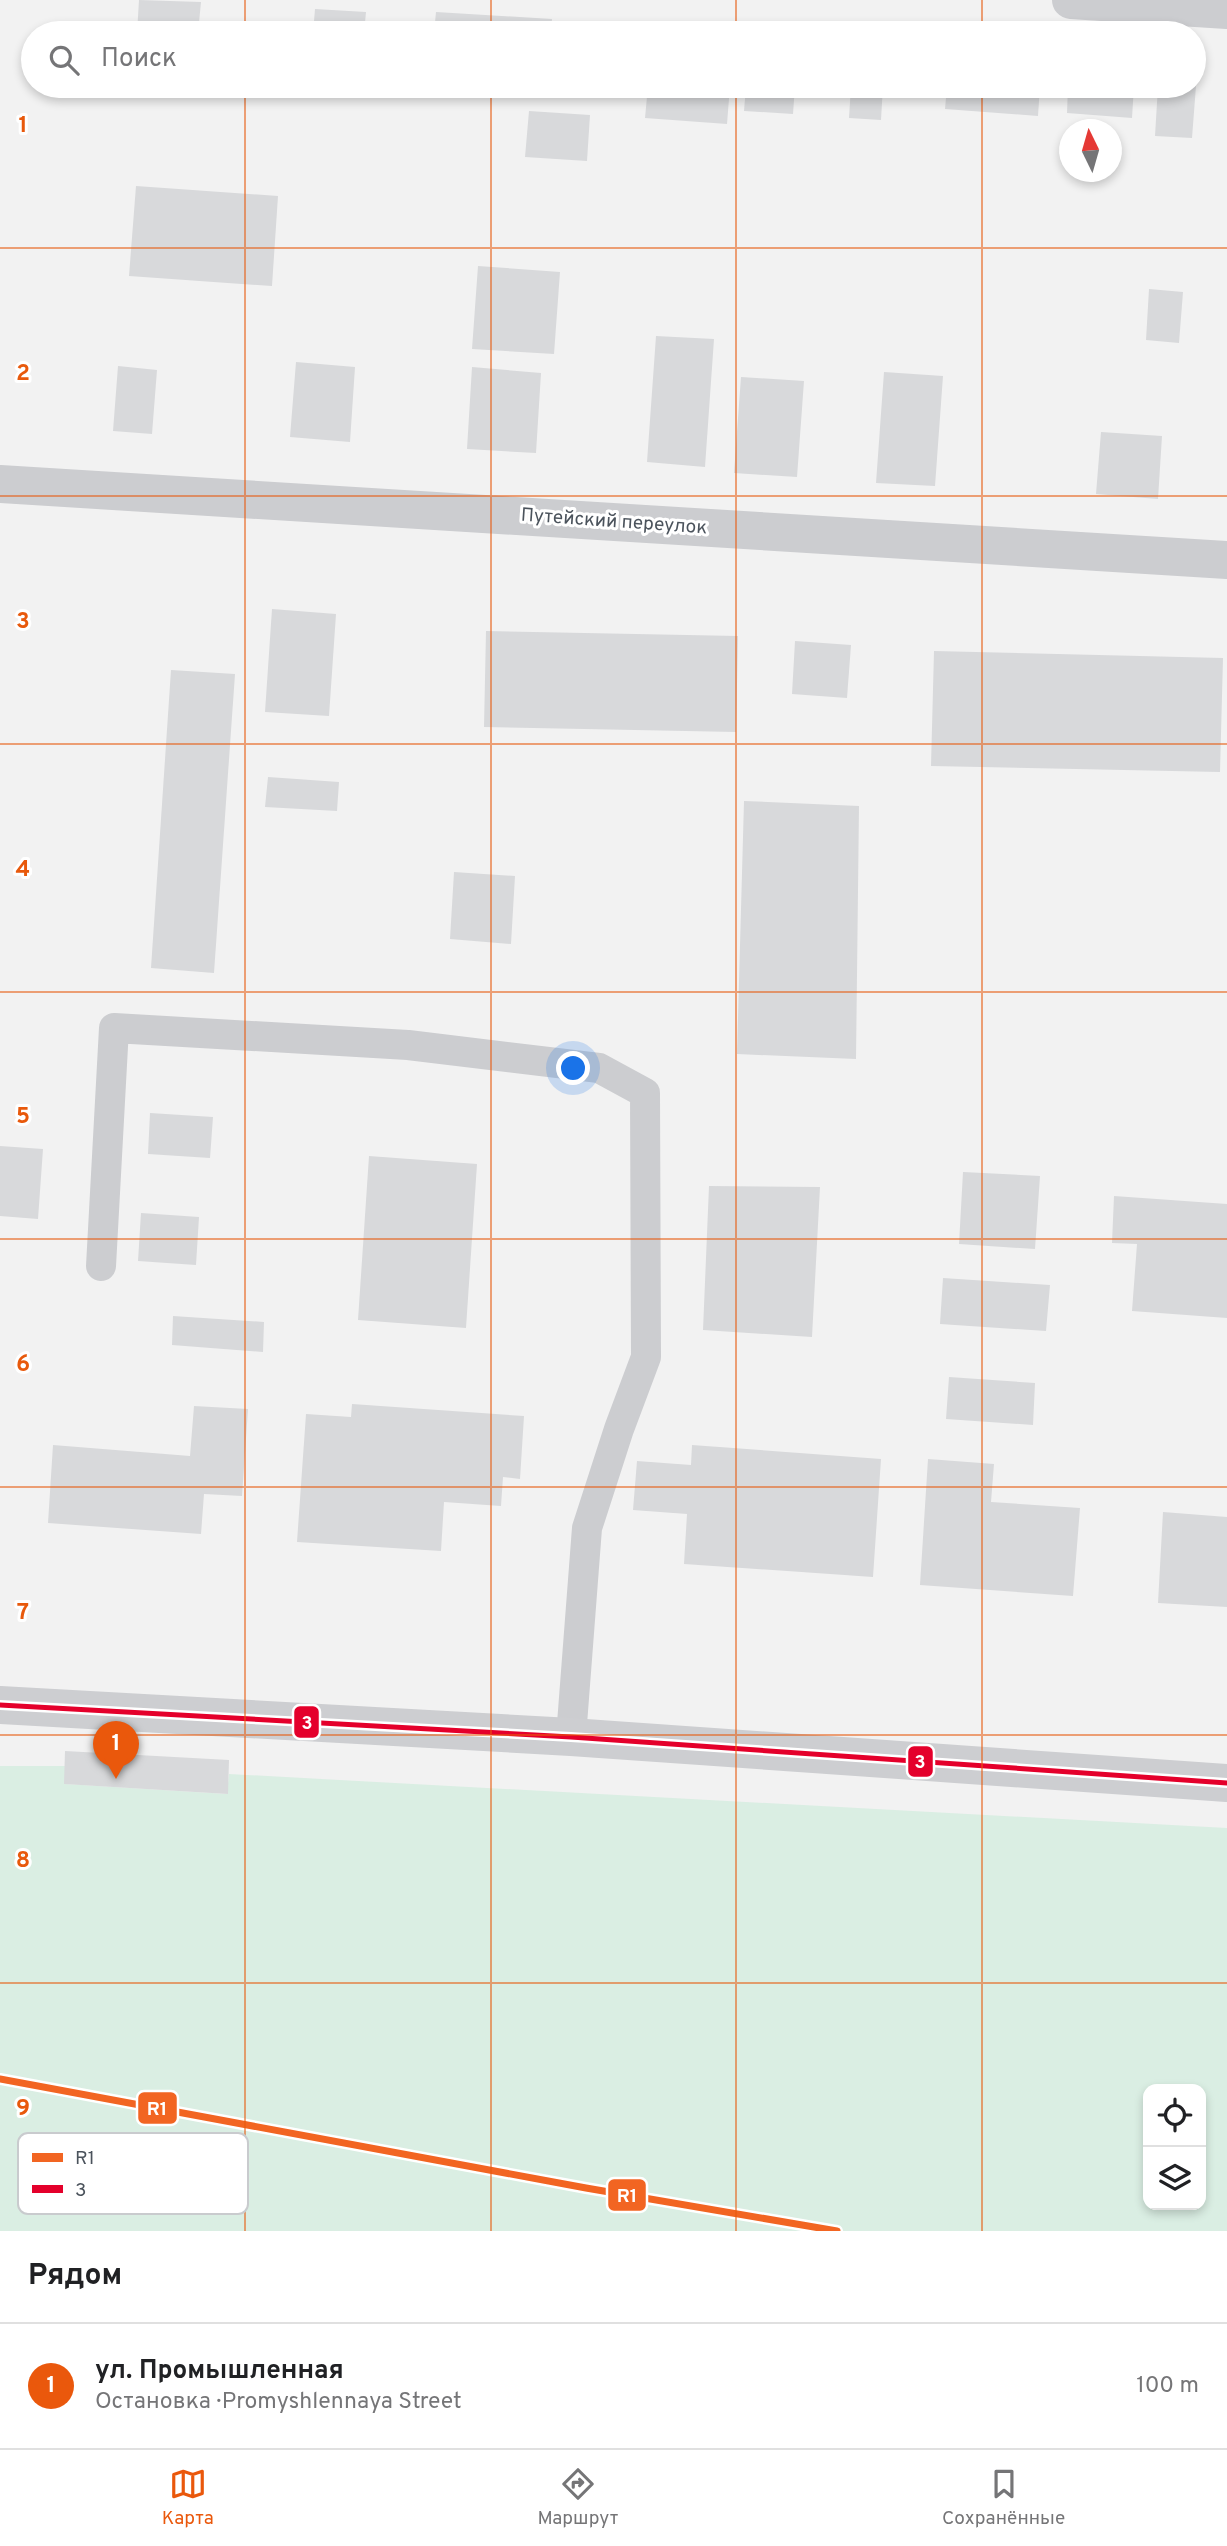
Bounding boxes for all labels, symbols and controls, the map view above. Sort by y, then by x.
search box [21,21,1206,98]
icon: search [45,41,83,79]
text: Поиск [101,43,177,76]
text: 1 [18,112,28,141]
north arrow [1059,119,1122,182]
text: 2 [16,360,30,389]
street label: Путейский переулок [520,504,708,540]
text: 3 [16,608,30,637]
text: 4 [16,856,30,885]
your location [556,1051,590,1085]
text: 5 [16,1103,30,1132]
text: 6 [16,1351,30,1380]
text: 7 [17,1599,29,1628]
line badge: 3 [293,1705,320,1739]
text: 3 [301,1712,313,1736]
pin: 1 [93,1721,139,1779]
line badge: 3 [907,1745,934,1778]
text: 3 [914,1751,926,1775]
text: 8 [16,1847,30,1876]
map controls [1143,2084,1206,2210]
button: locate [1143,2084,1206,2147]
line badge: R1 [137,2091,178,2125]
text: 9 [16,2095,30,2124]
text: R1 [147,2098,167,2122]
legend [18,2133,248,2214]
text: R1 [75,2147,95,2171]
button: layers [1143,2147,1206,2210]
line badge: R1 [607,2178,647,2212]
text: 3 [75,2179,86,2203]
text: R1 [617,2185,637,2209]
text: Рядом [28,2258,122,2295]
text: ул. Промышленная [95,2355,344,2388]
text: 1 [46,2372,56,2401]
text: 100 m [1136,2372,1199,2401]
text: Остановка · Promyshlennaya Street [95,2388,462,2417]
tab: Карта [162,2465,214,2531]
tab: Маршрут [537,2465,618,2531]
tab: Сохранённые [942,2465,1065,2531]

